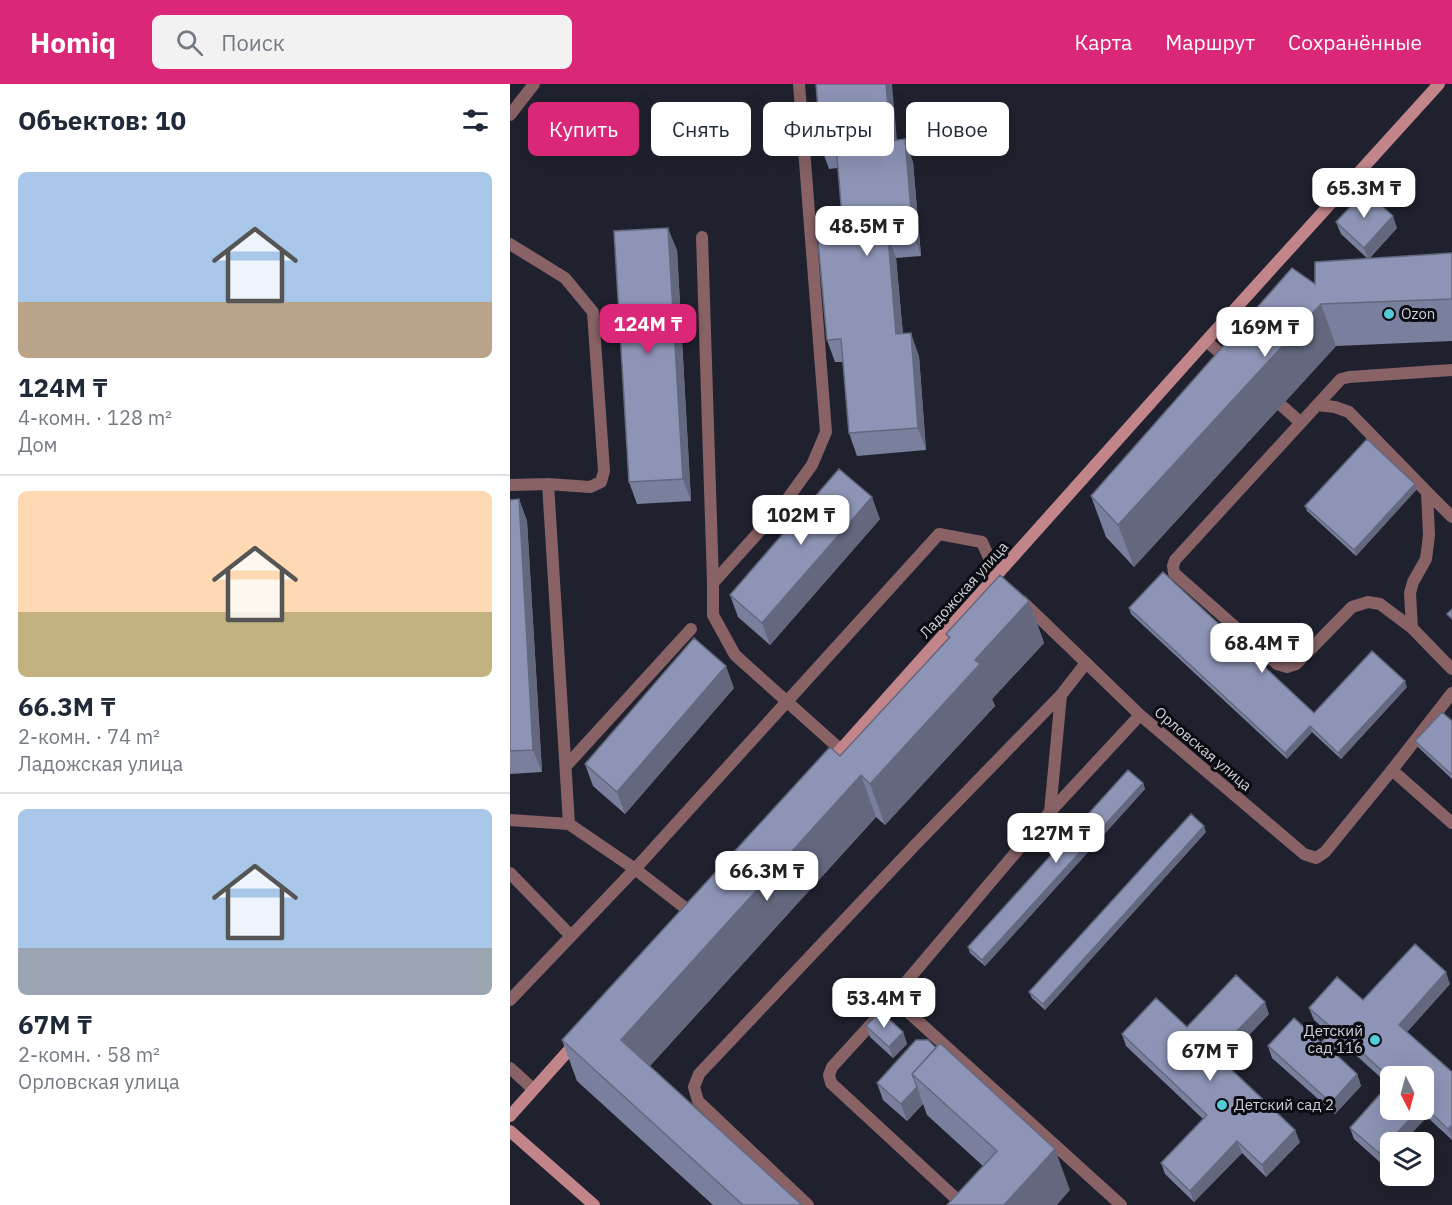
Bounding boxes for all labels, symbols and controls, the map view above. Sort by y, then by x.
search box [152,15,572,69]
text: Homiq [30,24,116,61]
icon: search [173,26,206,59]
text: Поиск [221,28,285,57]
text: Карта [1074,28,1132,56]
text: Маршрут [1165,28,1255,56]
text: Сохранённые [1288,28,1422,56]
chip: Купить [528,102,639,156]
chip: Снять [651,102,751,156]
chip: Фильтры [763,102,894,156]
chip: Новое [906,102,1009,156]
text: Объектов: 10 [18,103,186,137]
icon: filters [459,104,492,137]
pin: 65.3M ₸ [1309,168,1419,219]
text: 65.3M ₸ [1326,174,1402,201]
pin: 48.5M ₸ [812,206,922,257]
icon: home [201,211,309,319]
text: 48.5M ₸ [829,212,905,239]
pin: 124M ₸ [599,304,697,355]
place label: Ozon [1401,304,1435,323]
pin: 169M ₸ [1216,307,1314,358]
marker: Ozon [1382,307,1396,321]
text: 124M ₸ [613,310,683,337]
text: 169M ₸ [1230,313,1300,340]
text: 124M ₸ [18,370,108,404]
text: 4-комн. · 128 m² [18,404,172,431]
text: Дом [18,431,58,458]
pin: 102M ₸ [752,495,850,546]
text: 102M ₸ [766,501,836,528]
icon: home [201,530,309,638]
street label: Ладожская улица [915,537,1012,642]
pin: 68.4M ₸ [1207,623,1317,674]
text: 68.4M ₸ [1224,629,1300,656]
text: 66.3M ₸ [18,689,116,723]
street label: Орловская улица [1151,702,1256,795]
text: 2-комн. · 74 m² [18,723,160,750]
text: Ладожская улица [18,750,183,777]
pin: 127M ₸ [1007,813,1105,864]
text: 127M ₸ [1021,819,1091,846]
icon: home [201,848,309,956]
pin: 66.3M ₸ [712,851,822,902]
text: 66.3M ₸ [729,857,805,884]
pin: 53.4M ₸ [829,978,939,1029]
text: 53.4M ₸ [846,984,922,1011]
text: 67M ₸ [18,1007,92,1041]
place label: Детский сад 116 [1304,1021,1363,1057]
pin: 67M ₸ [1168,1031,1252,1082]
marker: Детский сад 116 [1368,1033,1382,1047]
text: 67M ₸ [1181,1037,1239,1064]
text: 2-комн. · 58 m² [18,1041,160,1068]
north arrow [1380,1066,1434,1120]
map controls [1380,1066,1434,1186]
text: Орловская улица [18,1068,180,1095]
place label: Детский сад 2 [1234,1095,1334,1114]
marker: Детский сад 2 [1215,1098,1229,1112]
button: layers [1380,1132,1434,1186]

